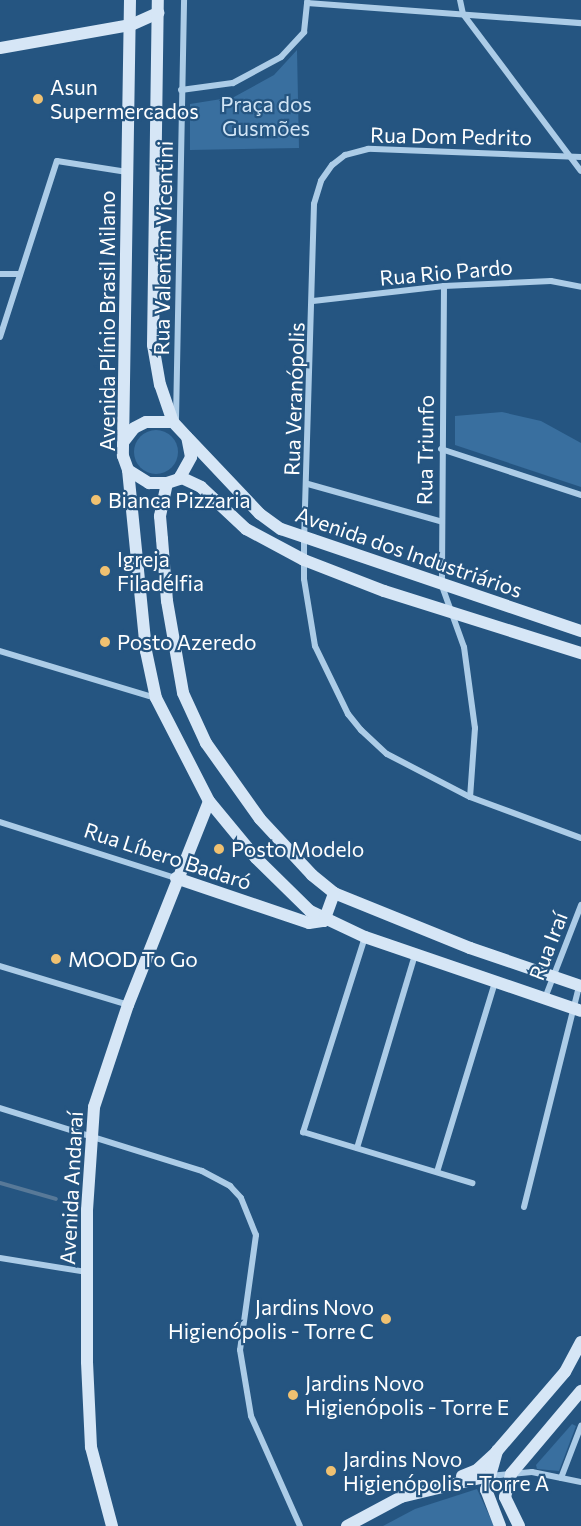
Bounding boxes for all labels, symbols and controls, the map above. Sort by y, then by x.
place label: Asun Supermercados [50,74,199,124]
park label: Praça dos Gusmões [220,91,312,141]
marker: Asun Supermercados [31,92,45,106]
street label: Rua Dom Pedrito [370,122,532,150]
street label: Rua Valentim Vicentini [149,141,177,355]
street label: Avenida Plínio Brasil Milano [94,190,120,452]
street label: Rua Rio Pardo [378,254,514,290]
street label: Rua Veranópolis [279,322,309,476]
street label: Rua Triunfo [411,395,439,505]
place label: Bianca Pizzaria [108,487,251,513]
marker: Bianca Pizzaria [89,493,103,507]
street label: Avenida dos Industriários [292,501,526,603]
place label: Igreja Filadélfia [117,546,204,596]
marker: Igreja Filadélfia [98,564,112,578]
place label: Posto Azeredo [117,629,256,655]
marker: Posto Azeredo [98,635,112,649]
street label: Rua Líbero Badaró [81,817,255,895]
place label: Posto Modelo [231,836,364,862]
marker: Posto Modelo [212,842,226,856]
street label: Rua Iraí [523,908,573,984]
place label: MOOD To Go [68,946,198,972]
marker: MOOD To Go [49,952,63,966]
street label: Avenida Andaraí [54,1110,88,1266]
place label: Jardins Novo Higienópolis - Torre C [168,1294,374,1344]
marker: Jardins Novo Higienópolis - Torre C [379,1312,393,1326]
place label: Jardins Novo Higienópolis - Torre E [305,1370,509,1420]
marker: Jardins Novo Higienópolis - Torre E [286,1388,300,1402]
place label: Jardins Novo Higienópolis - Torre A [343,1446,549,1496]
marker: Jardins Novo Higienópolis - Torre A [324,1464,338,1478]

